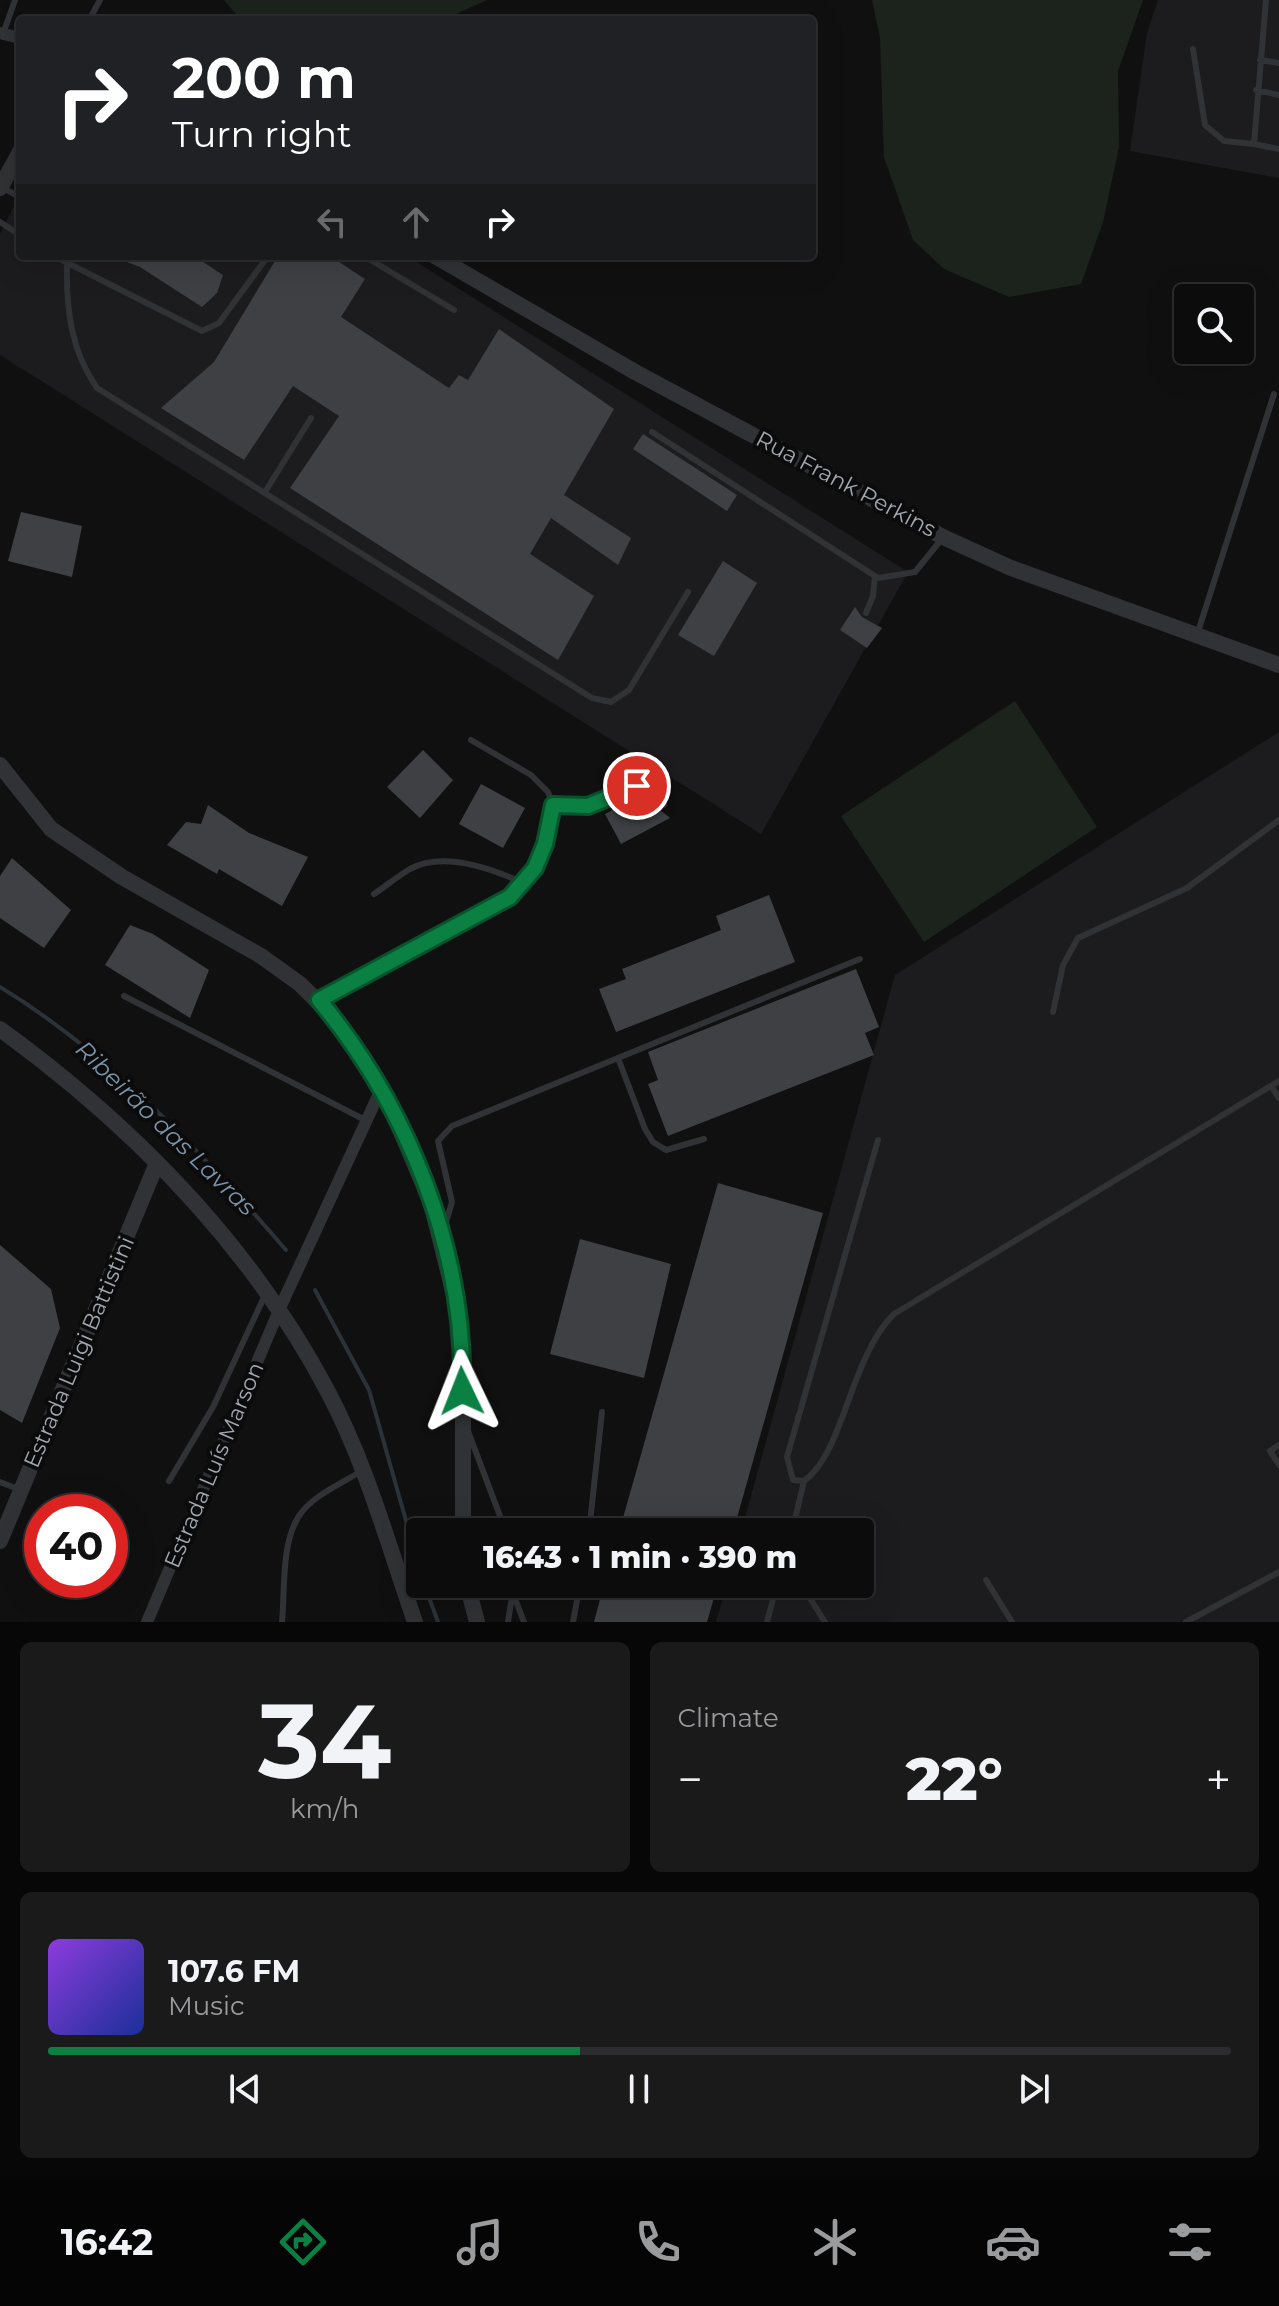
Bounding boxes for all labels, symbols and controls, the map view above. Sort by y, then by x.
text: 200 m [172,44,356,112]
icon: right [40,48,144,152]
text: Turn right [172,112,352,156]
icon: left [310,200,354,244]
icon: ahead [394,200,438,244]
icon: right [478,200,522,244]
map controls [1174,284,1254,364]
button: search [1174,284,1254,364]
street label: Rua Frank Perkins [751,425,941,543]
pin [603,752,671,820]
icon: arrive [615,764,659,808]
water label: Ribeirão das Lavras [70,1035,262,1222]
street label: Estrada Luigi Battistini [18,1232,140,1472]
position arrow [420,1349,504,1433]
street label: Estrada Luís Marson [158,1358,270,1572]
speed limit sign: 40 [24,1494,128,1598]
text: 16:43 · 1 min · 390 m [483,1539,797,1576]
text: 34 [258,1677,391,1804]
text: Climate [678,1702,779,1734]
text: 22° [906,1742,1003,1815]
text: − [678,1752,703,1806]
text: + [1206,1752,1231,1806]
text: km/h [290,1793,359,1825]
text: 107.6 FM [168,1953,300,1990]
text: Music [168,1990,245,2022]
icon: previous [223,2067,267,2111]
icon: pause [617,2067,661,2111]
icon: next [1012,2067,1056,2111]
icon: directions [275,2214,331,2270]
icon: music [452,2214,508,2270]
icon: phone [630,2214,686,2270]
icon: climate [807,2214,863,2270]
icon: car [985,2214,1041,2270]
icon: filters [1162,2214,1218,2270]
text: 16:42 [61,2220,153,2264]

